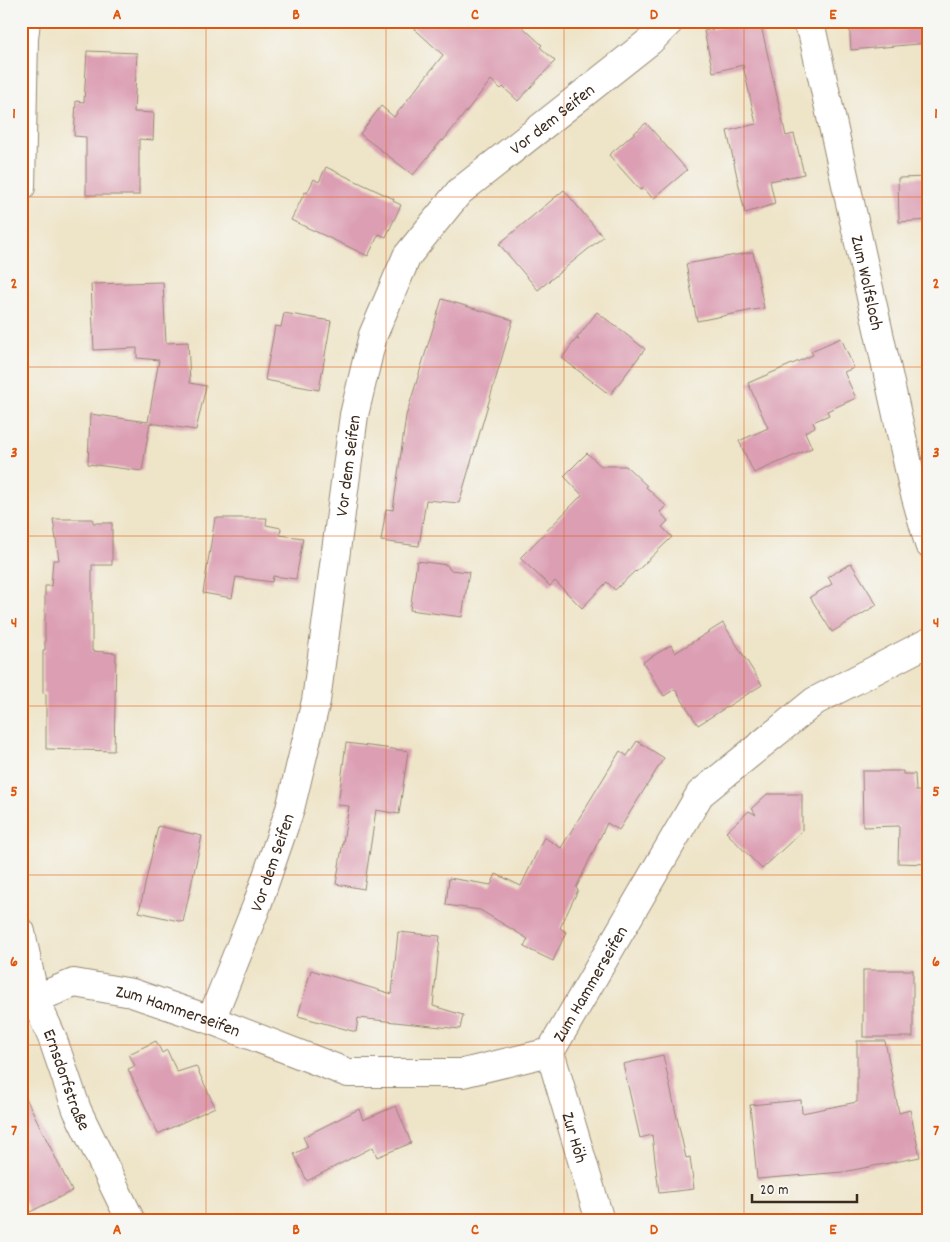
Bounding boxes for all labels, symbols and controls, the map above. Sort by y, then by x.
text: A [113,4,122,27]
text: B [292,4,300,27]
text: C [471,4,479,27]
text: D [650,4,659,27]
text: E [829,4,837,27]
street label: Vor dem Seifen [506,79,601,162]
text: 1 [12,103,16,126]
text: 1 [934,103,938,126]
street label: Zum Wolfsloch [843,233,888,333]
text: 2 [11,273,18,296]
text: 2 [933,273,940,296]
street label: Vor dem Seifen [331,414,369,518]
text: 3 [10,442,18,465]
text: 3 [932,442,940,465]
text: 4 [11,612,17,635]
text: 4 [933,612,939,635]
text: 5 [10,781,18,804]
text: 5 [932,781,940,804]
street label: Vor dem Seifen [246,811,302,916]
street label: Zum Hammerseifen [548,922,636,1048]
text: 6 [10,951,18,974]
text: 6 [932,951,940,974]
street label: Zum Hammerseifen [113,980,243,1045]
street label: Ernsdorfstraße [35,1025,95,1135]
street label: Zur Höh [553,1110,592,1167]
text: 7 [11,1120,17,1143]
text: 7 [933,1120,939,1143]
scale bar [752,1172,858,1204]
text: 20 m [760,1180,788,1202]
text: A [113,1219,122,1242]
text: B [292,1219,300,1242]
text: C [471,1219,479,1242]
text: D [650,1219,659,1242]
text: E [829,1219,837,1242]

